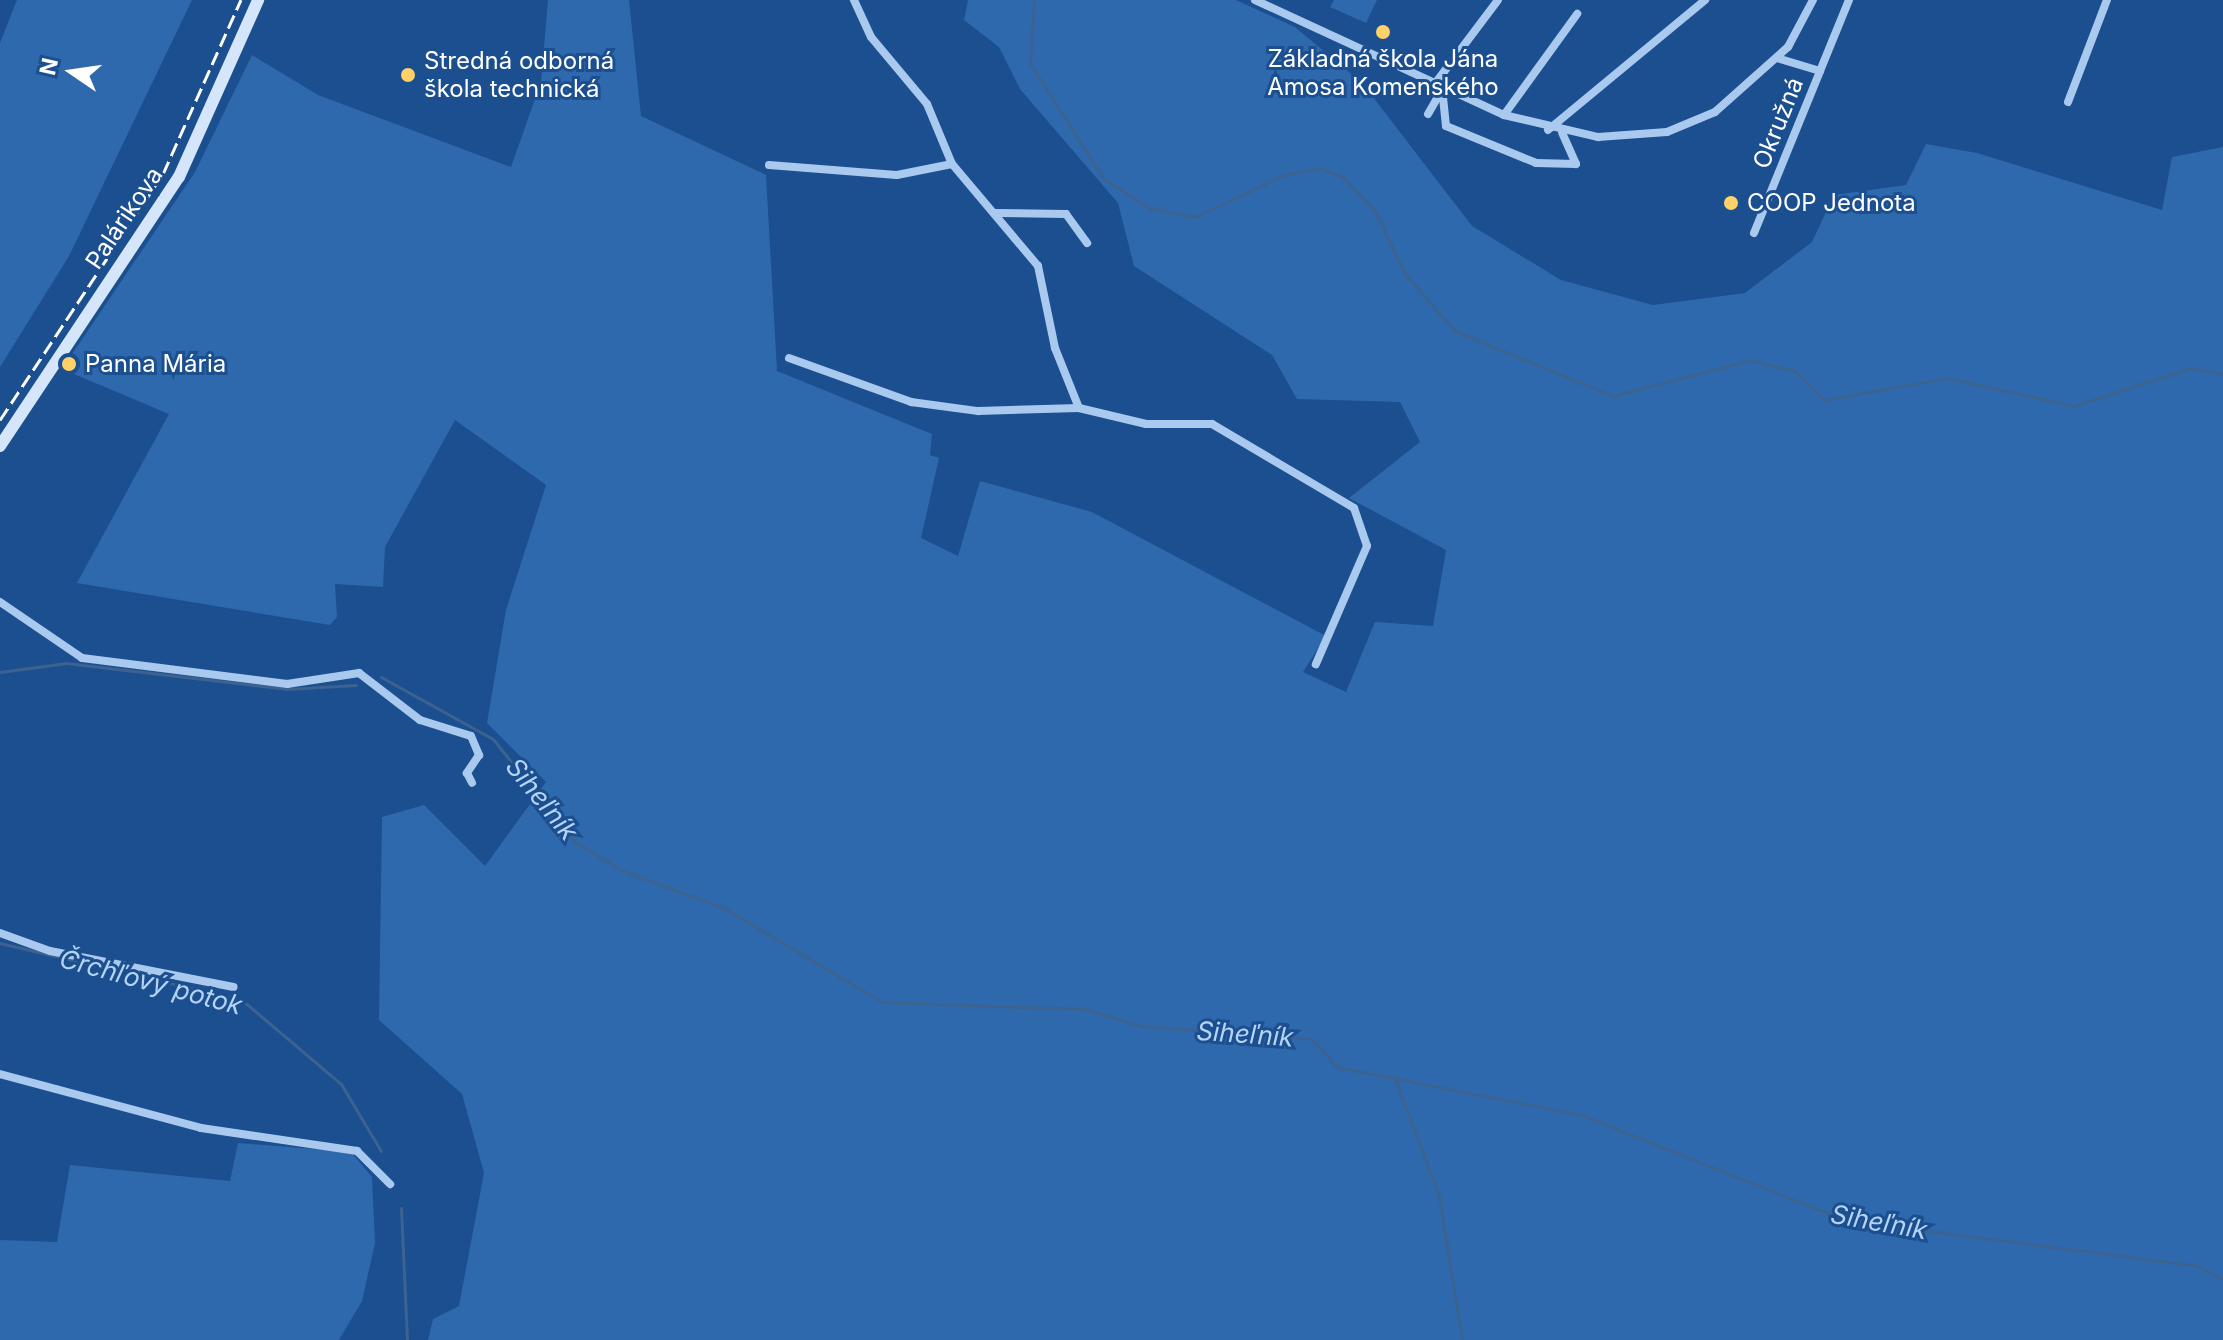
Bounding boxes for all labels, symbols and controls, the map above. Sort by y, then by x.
marker: Základná škola Jána Amosa Komenského [1374,23,1392,41]
north arrow [32,32,112,112]
place label: Základná škola Jána Amosa Komenského [1267,45,1499,101]
place label: Stredná odborná škola technická [424,47,614,103]
text: N [34,56,63,78]
marker: Stredná odborná škola technická [399,66,417,84]
street label: Okružná [1747,73,1809,173]
street label: Palárikova [79,162,169,274]
place label: COOP Jednota [1747,189,1916,217]
marker: COOP Jednota [1722,194,1740,212]
place label: Panna Mária [85,350,226,378]
marker: Panna Mária [60,355,78,373]
water label: Siheľník [499,751,585,847]
water label: Črchľový potok [56,943,246,1021]
water label: Siheľník [1195,1015,1295,1053]
water label: Siheľník [1828,1198,1930,1246]

